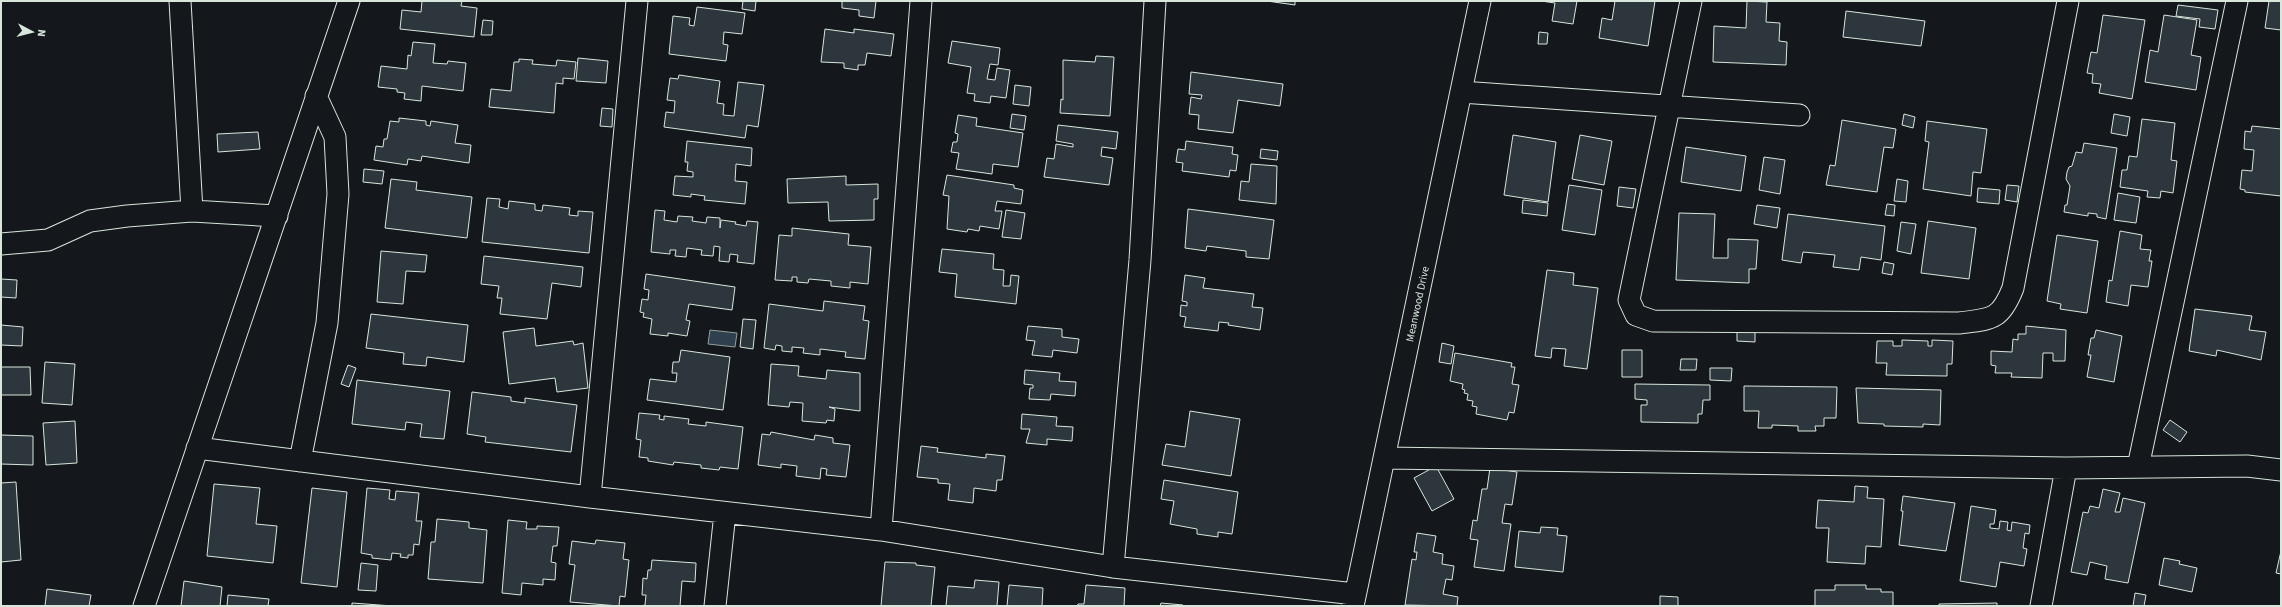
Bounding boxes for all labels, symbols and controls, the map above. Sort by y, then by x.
north arrow [12,12,52,52]
text: N [34,29,49,38]
street label: Meanwood Drive [1402,264,1433,343]

